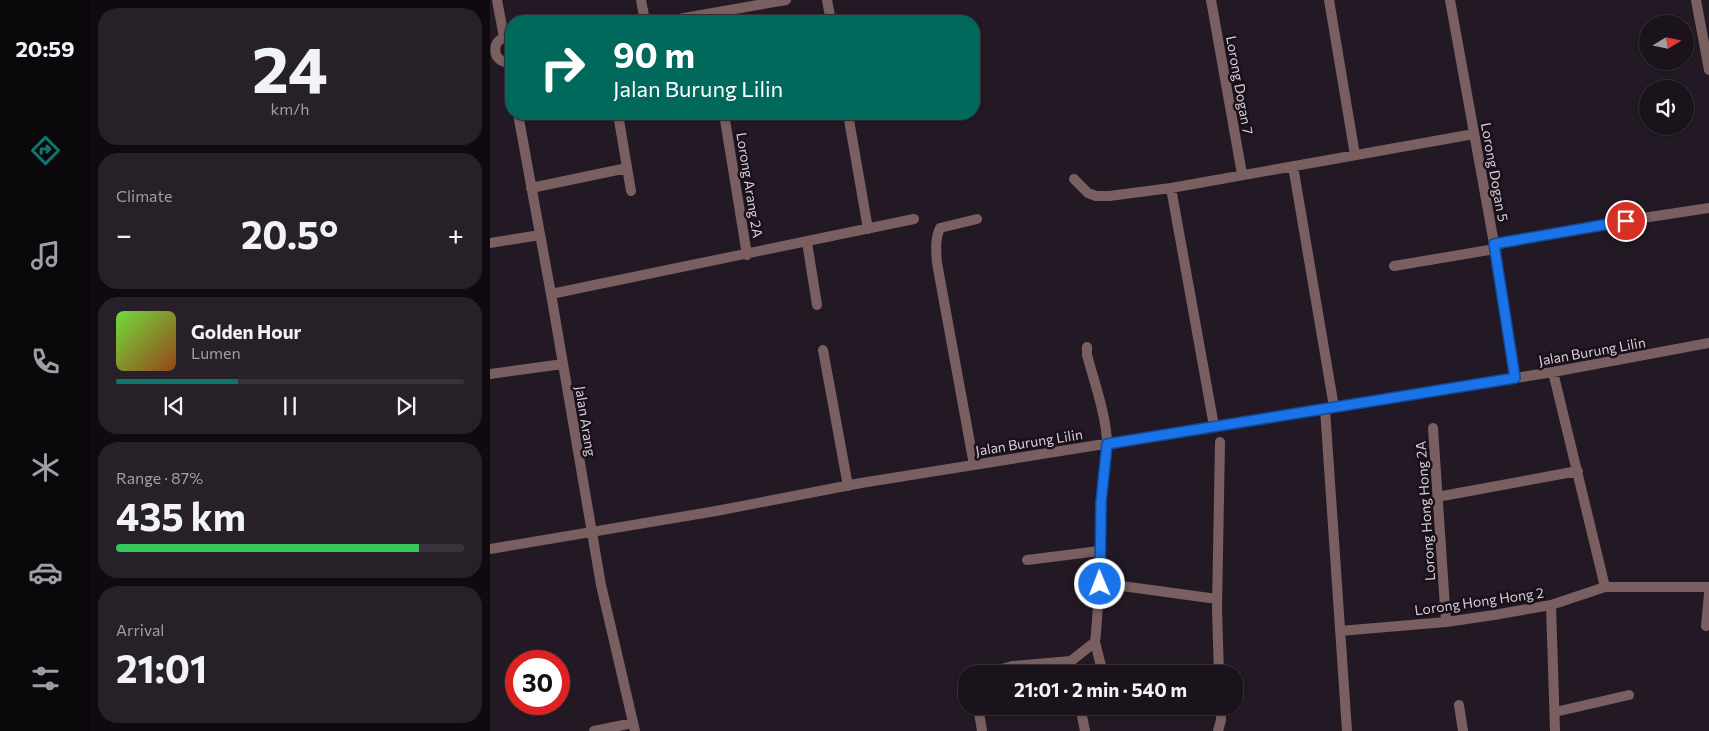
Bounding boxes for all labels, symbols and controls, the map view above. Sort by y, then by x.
north arrow [1639,15,1694,70]
map controls [1639,15,1694,135]
text: 24 [252,27,328,106]
text: 90 m [613,32,695,75]
street label: Lorong Dogan 7 [1223,34,1257,136]
text: 20:59 [15,35,75,62]
icon: right [530,35,595,100]
text: Jalan Burung Lilin [613,75,783,102]
button: sound [1639,80,1694,135]
text: km/h [271,99,309,118]
street label: Lorong Dogan 5 [1478,121,1512,223]
street label: Lorong Arang 2A [733,131,767,239]
icon: directions [28,133,63,168]
text: Climate [116,186,172,205]
pin [1605,200,1647,242]
icon: arrive [1612,207,1640,235]
text: 20.5° [241,210,338,257]
text: − [116,217,132,251]
text: + [448,217,464,251]
icon: music [28,238,63,273]
text: Golden Hour [191,320,301,343]
street label: Jalan Burung Lilin [1537,333,1647,369]
text: Lumen [191,343,241,362]
icon: phone [28,344,63,379]
street label: Jalan Arang [572,385,600,458]
icon: previous [160,392,188,420]
icon: pause [276,392,304,420]
icon: next [392,392,420,420]
street label: Jalan Burung Lilin [974,425,1084,459]
street label: Lorong Hong Hong 2A [1412,440,1438,581]
icon: climate [28,450,63,485]
text: Range · 87% [116,468,203,487]
text: 435 km [116,492,246,539]
icon: car [28,555,63,590]
position arrow [1073,557,1125,609]
street label: Lorong Hong Hong 2 [1413,583,1545,618]
text: Arrival [116,620,164,639]
text: 21:01 [116,644,207,691]
speed limit sign: 30 [505,650,570,715]
icon: filters [28,661,63,696]
text: 21:01 · 2 min · 540 m [1014,678,1187,701]

